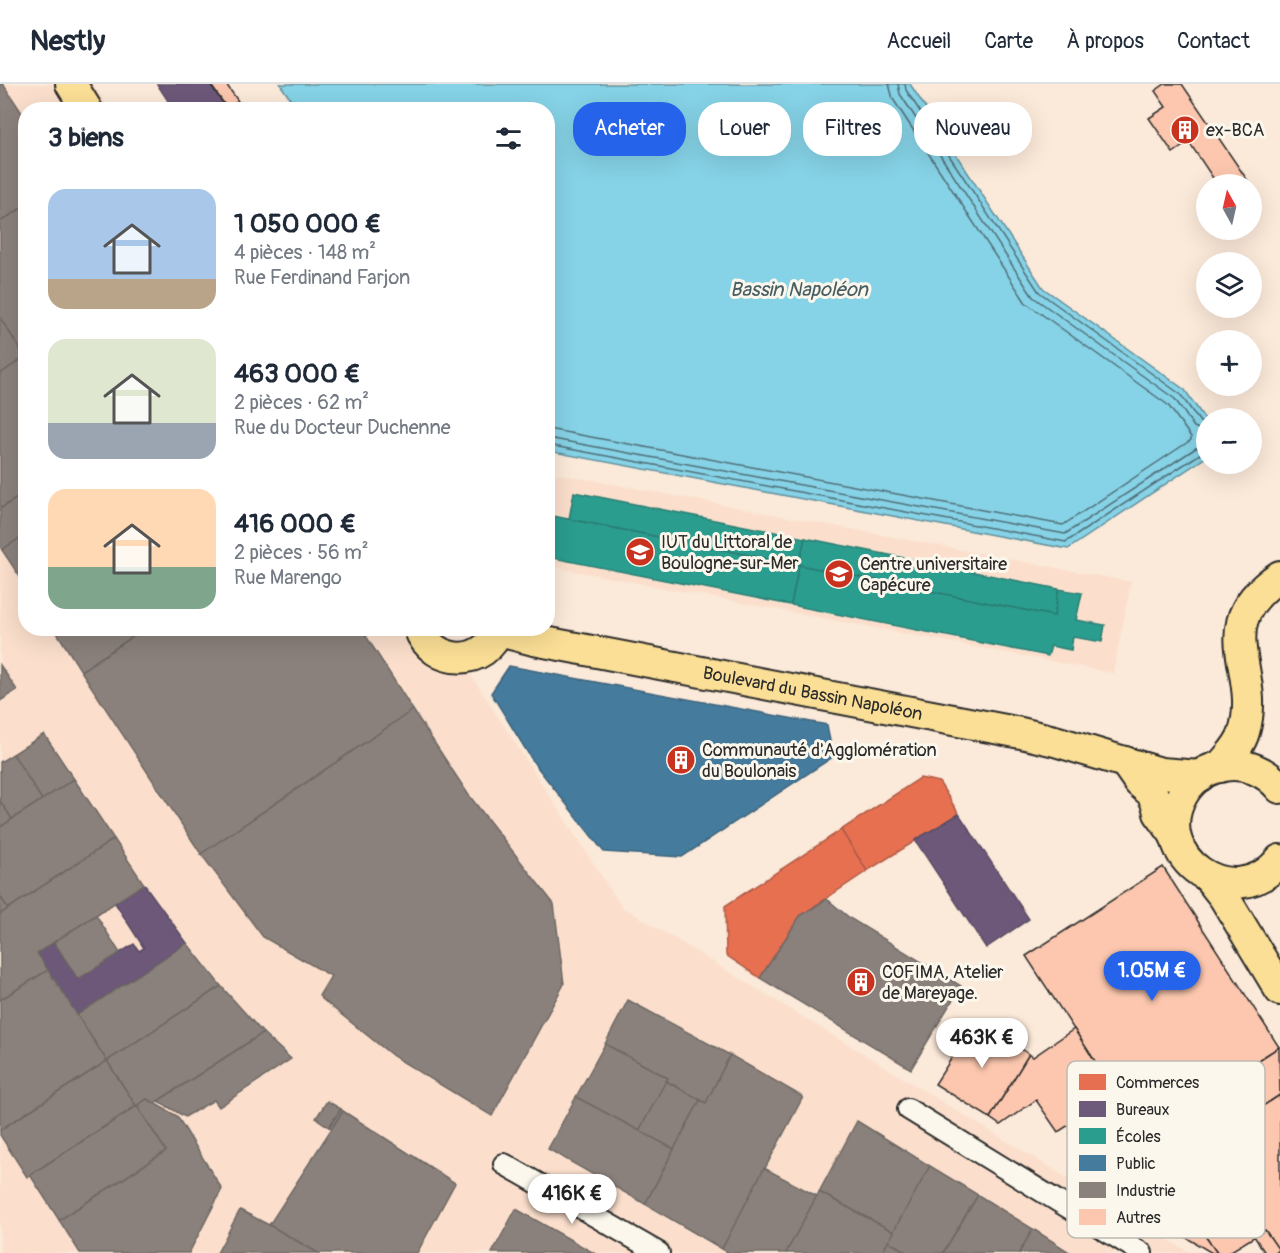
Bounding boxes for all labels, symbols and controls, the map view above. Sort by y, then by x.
text: Nestly [30,24,105,59]
text: Accueil [887,28,951,55]
text: Carte [984,28,1033,55]
text: À propos [1066,28,1144,55]
text: Contact [1177,28,1250,55]
chip: Acheter [573,102,686,156]
chip: Louer [698,102,791,156]
chip: Filtres [803,102,902,156]
chip: Nouveau [914,102,1032,156]
building icon: ex-BCA [1169,114,1201,146]
place label: ex-BCA [1206,119,1265,142]
text: 3 biens [48,122,124,154]
icon: filters [492,122,525,155]
north arrow [1196,174,1262,240]
map controls [1196,174,1262,474]
text: 1 050 000 € [234,208,381,240]
icon: home [96,213,168,285]
text: 4 pièces · 148 m² [234,240,376,265]
button: layers [1196,252,1262,318]
text: Rue Ferdinand Farjon [234,265,410,290]
water label: Bassin Napoléon [730,277,870,302]
button: + [1196,330,1262,396]
text: 463 000 € [234,358,360,390]
icon: home [96,363,168,435]
text: 2 pièces · 62 m² [234,390,369,415]
button: − [1196,408,1262,474]
text: Rue du Docteur Duchenne [234,415,451,440]
text: 416 000 € [234,508,356,540]
icon: home [96,513,168,585]
place label: IUT du Littoral de Boulogne-sur-Mer [661,531,799,575]
school or university icon: IUT du Littoral de Boulogne-sur-Mer [624,536,656,568]
text: 2 pièces · 56 m² [234,540,369,565]
place label: Centre universitaire Capécure [860,553,1007,597]
school or university icon: Centre universitaire Capécure [823,558,855,590]
text: Rue Marengo [234,565,342,590]
street label: Boulevard du Bassin Napoléon [701,661,925,726]
place label: Communauté d'Agglomération du Boulonais [702,739,937,783]
building icon: Communauté d'Agglomération du Boulonais [665,744,697,776]
pin: 1.05M € [1097,951,1207,1002]
text: 1.05M € [1118,958,1186,983]
place label: COFIMA, Atelier de Mareyage. [882,961,1004,1005]
building icon: COFIMA, Atelier de Mareyage. [845,966,877,998]
pin: 463K € [933,1018,1031,1069]
text: 463K € [950,1025,1014,1050]
legend [1067,1061,1265,1238]
text: Commerces [1116,1073,1199,1093]
text: Bureaux [1116,1100,1170,1120]
text: Écoles [1116,1127,1161,1147]
text: Public [1116,1154,1156,1174]
pin: 416K € [523,1174,621,1225]
text: 416K € [542,1181,602,1206]
text: Industrie [1116,1181,1176,1201]
text: Autres [1116,1208,1161,1228]

